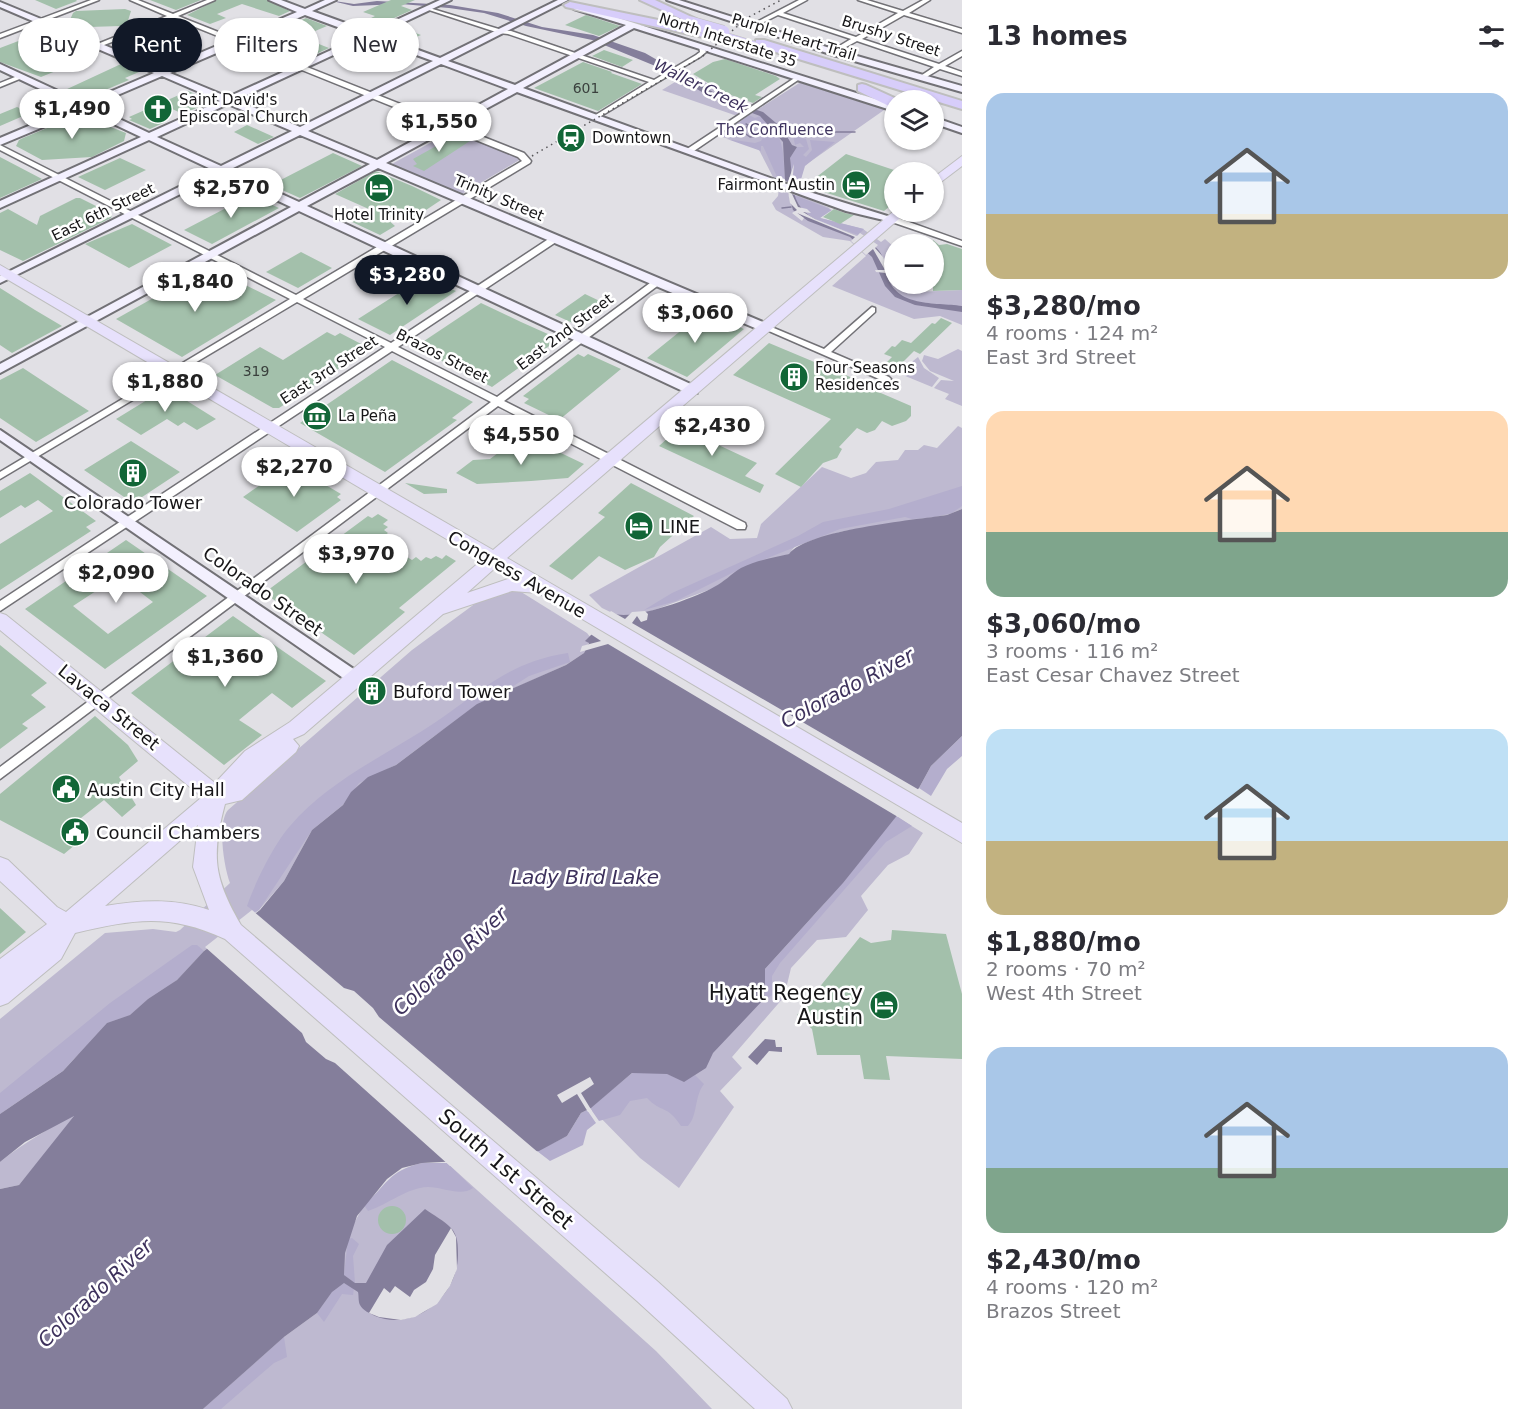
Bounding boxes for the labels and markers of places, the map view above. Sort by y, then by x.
pin: $1,490 [23,89,121,140]
place label: Saint David's Episcopal Church [179,91,308,126]
church icon: Saint David's Episcopal Church [142,93,174,125]
pin: $1,550 [390,102,488,153]
station icon: Downtown [555,122,587,154]
place label: Downtown [592,129,671,147]
pin: $2,570 [182,168,280,219]
hotel icon: Fairmont Austin [840,169,872,201]
hotel icon: Hotel Trinity [363,172,395,204]
place label: Fairmont Austin [717,176,835,194]
place label: Hotel Trinity [334,206,424,224]
pin: $3,280 [358,255,456,306]
pin: $1,840 [146,262,244,313]
pin: $3,060 [646,293,744,344]
place label: Four Seasons Residences [815,359,915,394]
building icon: Four Seasons Residences [778,361,810,393]
pin: $1,880 [116,362,214,413]
museum icon: La Peña [301,400,333,432]
pin: $2,430 [663,406,761,457]
place label: La Peña [338,407,397,425]
pin: $4,550 [472,415,570,466]
pin: $2,270 [245,447,343,498]
building icon: Colorado Tower [117,457,149,489]
place label: Colorado Tower [64,492,203,513]
hotel icon: LINE [623,510,655,542]
place label: LINE [660,516,700,537]
pin: $3,970 [307,534,405,585]
pin: $2,090 [67,553,165,604]
pin: $1,360 [176,637,274,688]
building icon: Buford Tower [356,675,388,707]
place label: Buford Tower [393,681,511,702]
public building icon: Austin City Hall [50,773,82,805]
place label: Austin City Hall [87,779,225,800]
public building icon: Council Chambers [59,816,91,848]
place label: Council Chambers [96,822,260,843]
place label: Hyatt Regency Austin [709,981,863,1029]
hotel icon: Hyatt Regency Austin [868,989,900,1021]

